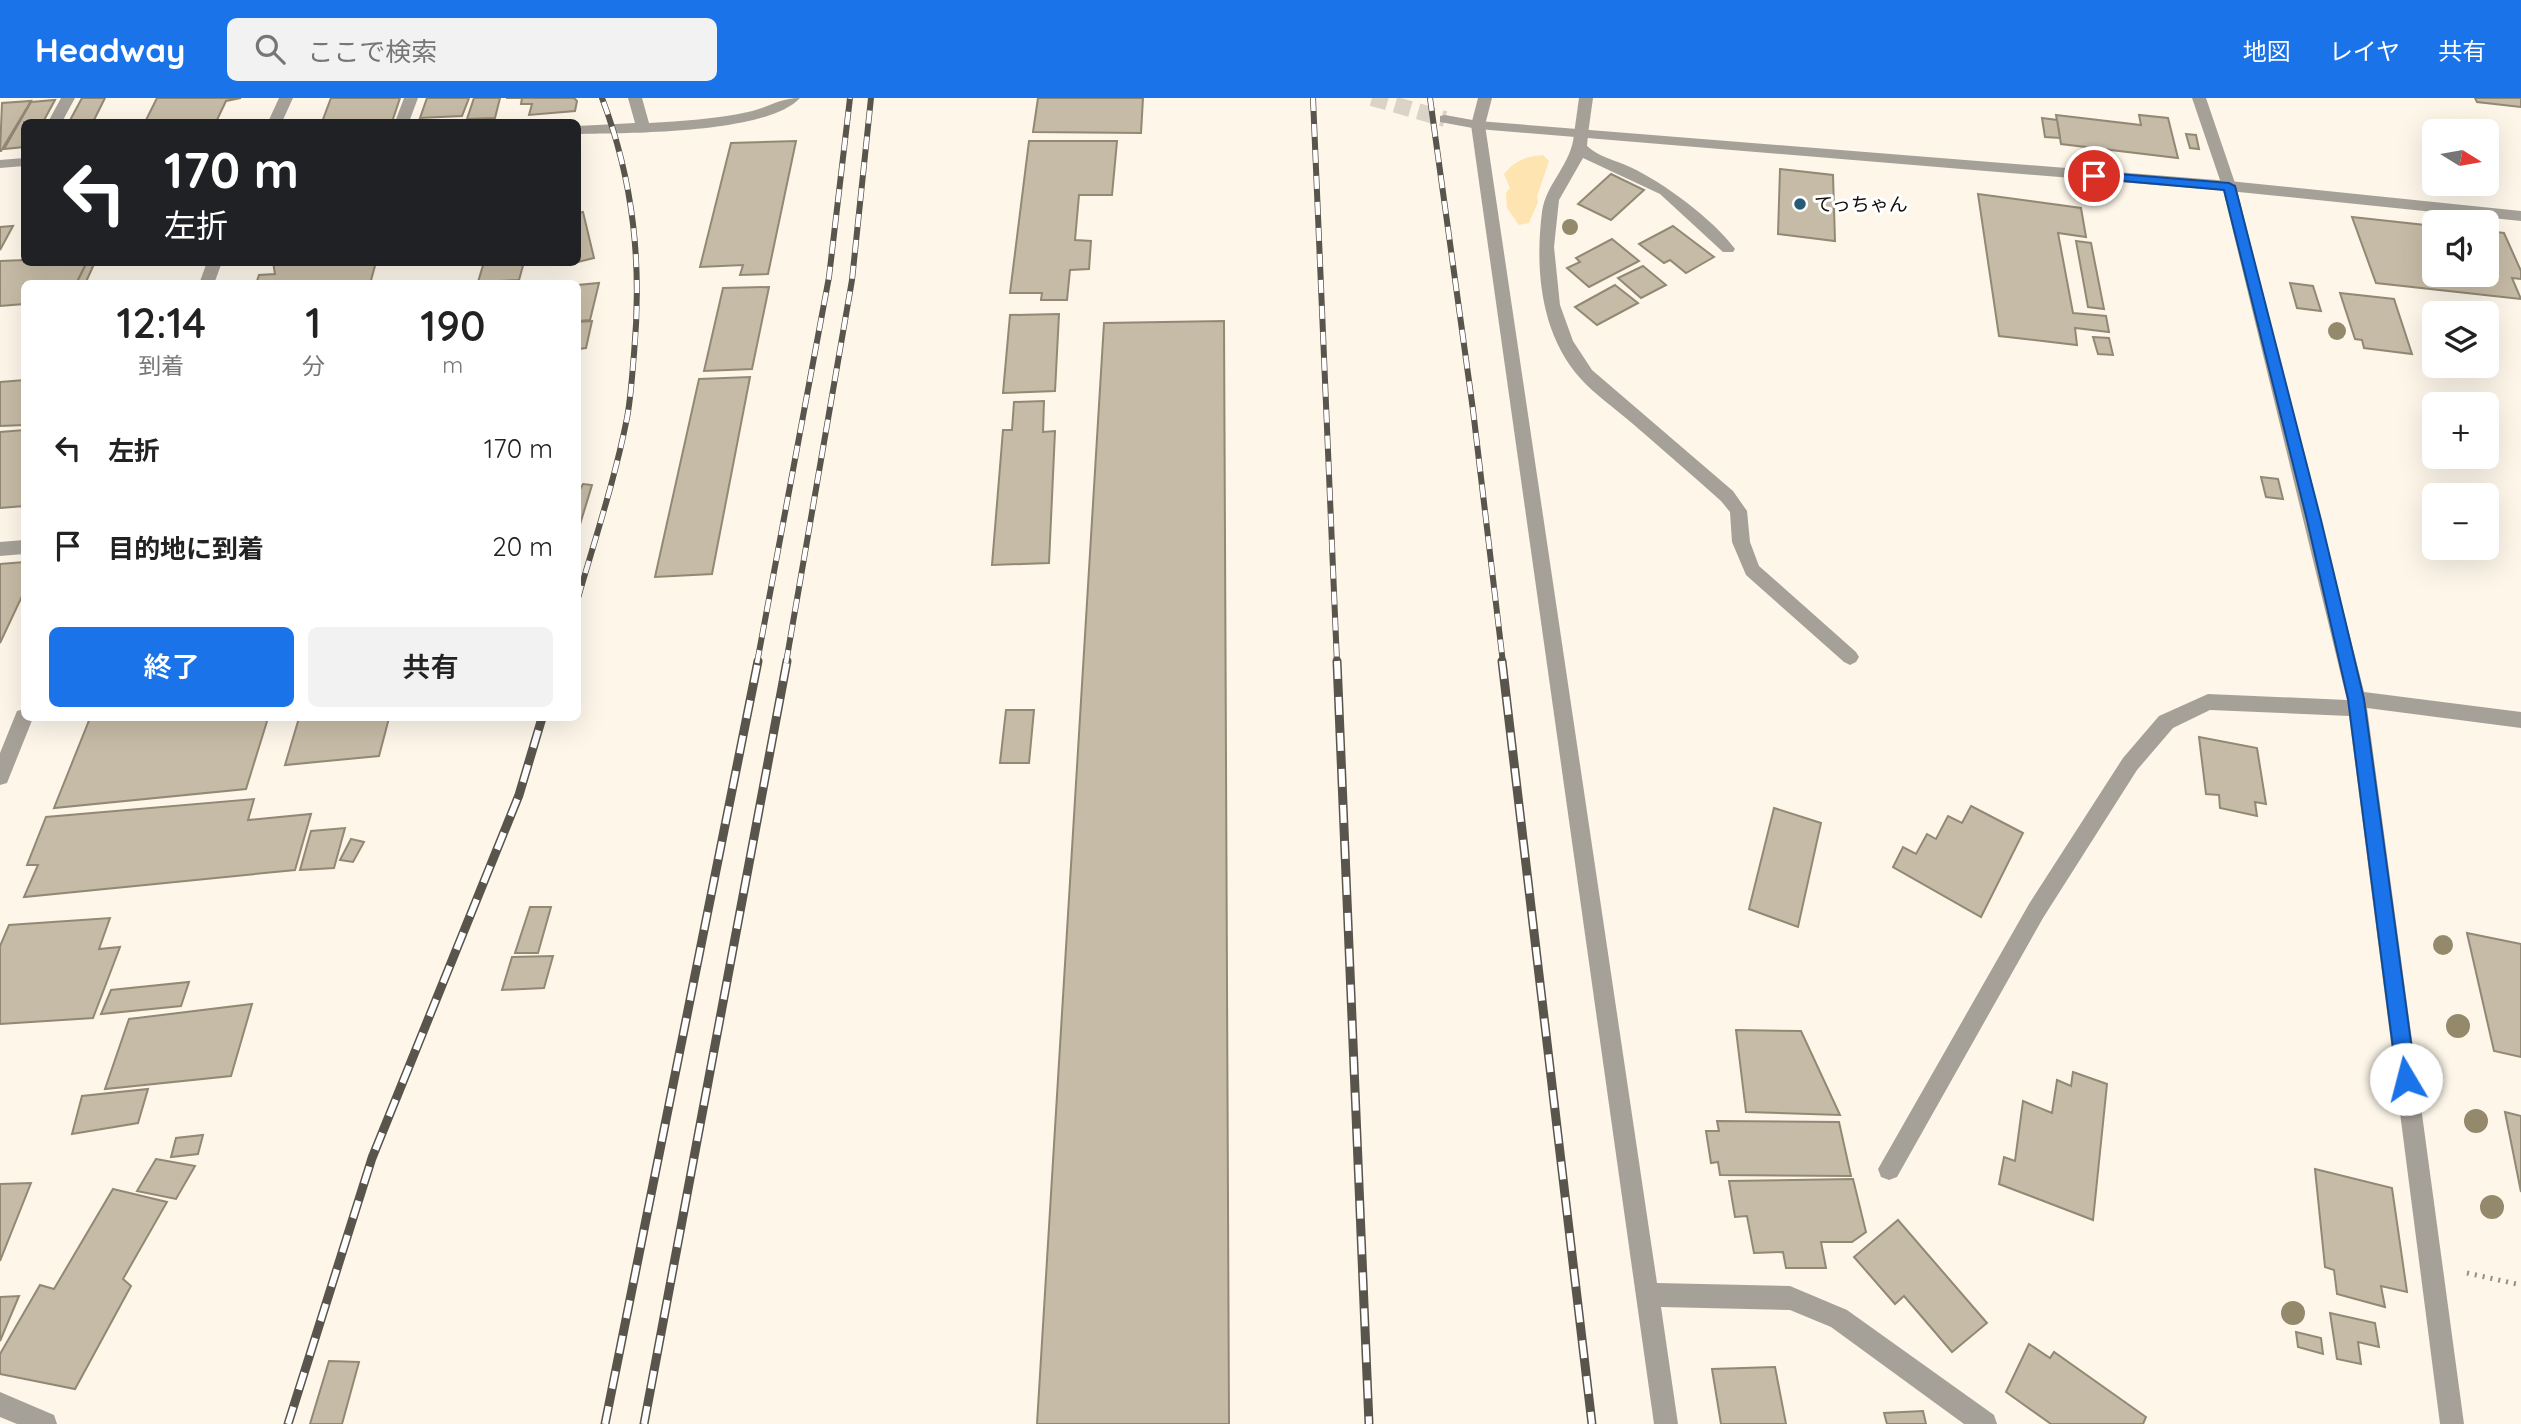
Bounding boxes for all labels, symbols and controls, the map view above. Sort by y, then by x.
search box [227,18,717,81]
text: Headway [35,29,185,70]
icon: search [251,30,289,68]
text: ここで検索 [307,35,437,68]
text: 地図 [2243,36,2291,66]
text: レイヤ [2329,36,2400,66]
text: 共有 [2438,36,2486,66]
north arrow [2422,119,2499,196]
map controls [2422,119,2499,560]
text: 170 m [164,139,299,200]
pin [2064,146,2124,206]
icon: left [49,147,140,238]
icon: arrive [2075,157,2113,195]
place label: てっちゃん [1814,192,1908,216]
marker: てっちゃん [1792,196,1808,212]
text: 左折 [164,205,228,245]
button: sound [2422,210,2499,287]
text: 12:14 [116,296,206,349]
text: 1 [305,296,321,349]
text: 190 [420,299,486,352]
button: layers [2422,301,2499,378]
text: m [442,350,463,379]
text: 到着 [138,351,184,380]
text: 分 [302,351,325,380]
button: + [2422,392,2499,469]
icon: left [49,429,87,467]
text: 170 m [484,432,553,465]
text: 左折 [108,434,160,467]
button: − [2422,483,2499,560]
icon: arrive [49,527,87,565]
text: 20 m [492,530,553,563]
text: 目的地に到着 [108,532,264,565]
button: 終了 [49,627,294,707]
button: 共有 [308,627,553,707]
position arrow [2369,1042,2443,1116]

